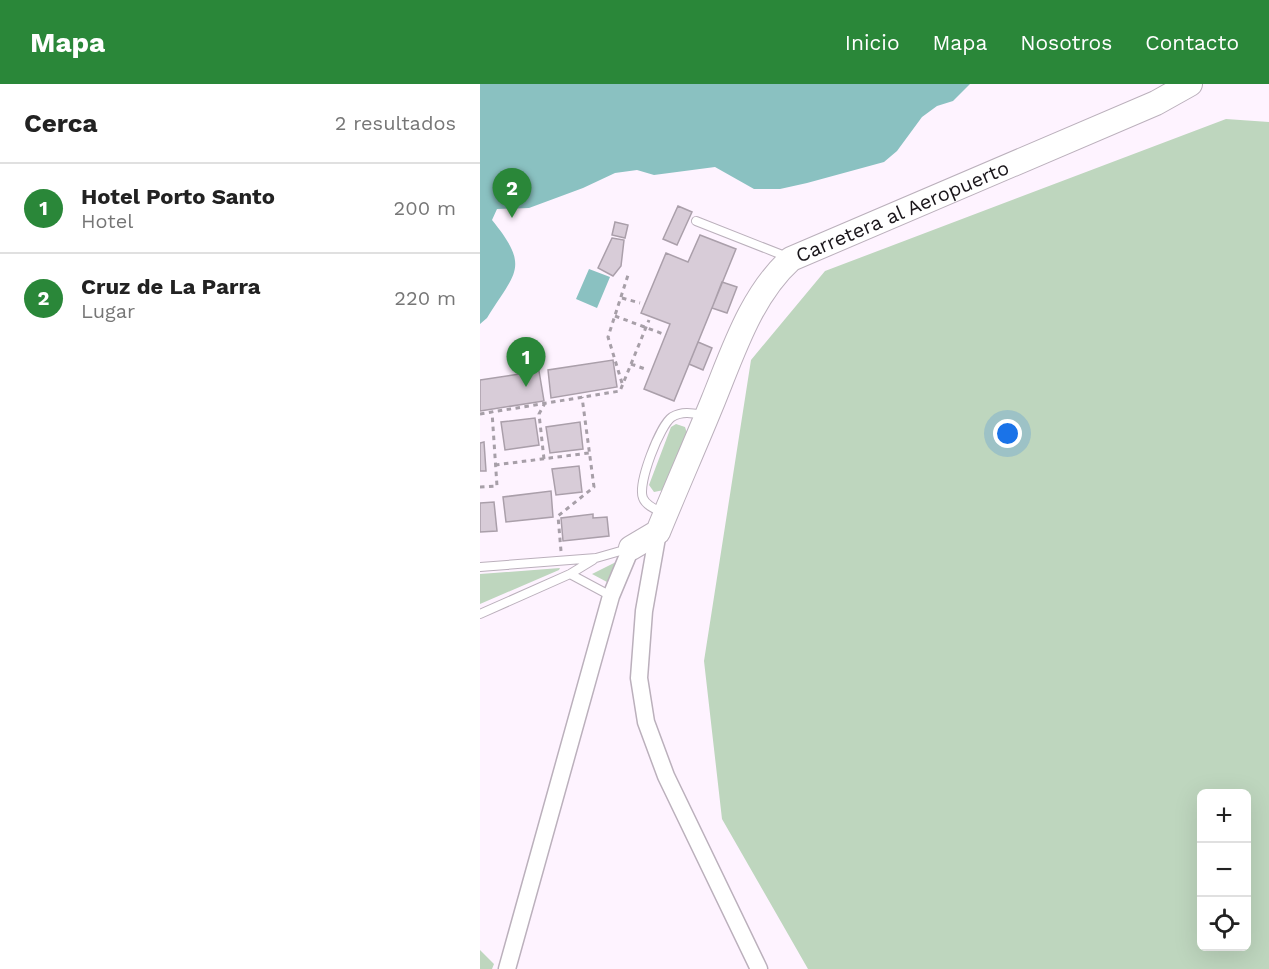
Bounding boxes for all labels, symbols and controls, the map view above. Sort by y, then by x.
text: Mapa [30,26,105,59]
text: Inicio [845,30,900,55]
text: Mapa [933,30,987,55]
text: Nosotros [1020,30,1112,55]
text: Contacto [1145,30,1239,55]
text: Cerca [24,108,98,138]
text: 2 resultados [335,111,456,135]
street label: Carretera al Aeropuerto [792,155,1013,268]
pin: 2 [492,168,531,218]
text: Hotel Porto Santo [81,184,275,209]
text: 1 [39,196,48,220]
text: 200 m [394,196,456,220]
text: Hotel [81,209,133,233]
text: Cruz de La Parra [81,274,261,299]
text: 2 [38,286,49,310]
text: 220 m [394,286,456,310]
text: Lugar [81,299,135,323]
pin: 1 [506,338,546,387]
your location [993,419,1022,448]
map controls [1197,789,1251,951]
button: + [1197,789,1251,843]
button: − [1197,843,1251,897]
button: locate [1197,897,1251,951]

